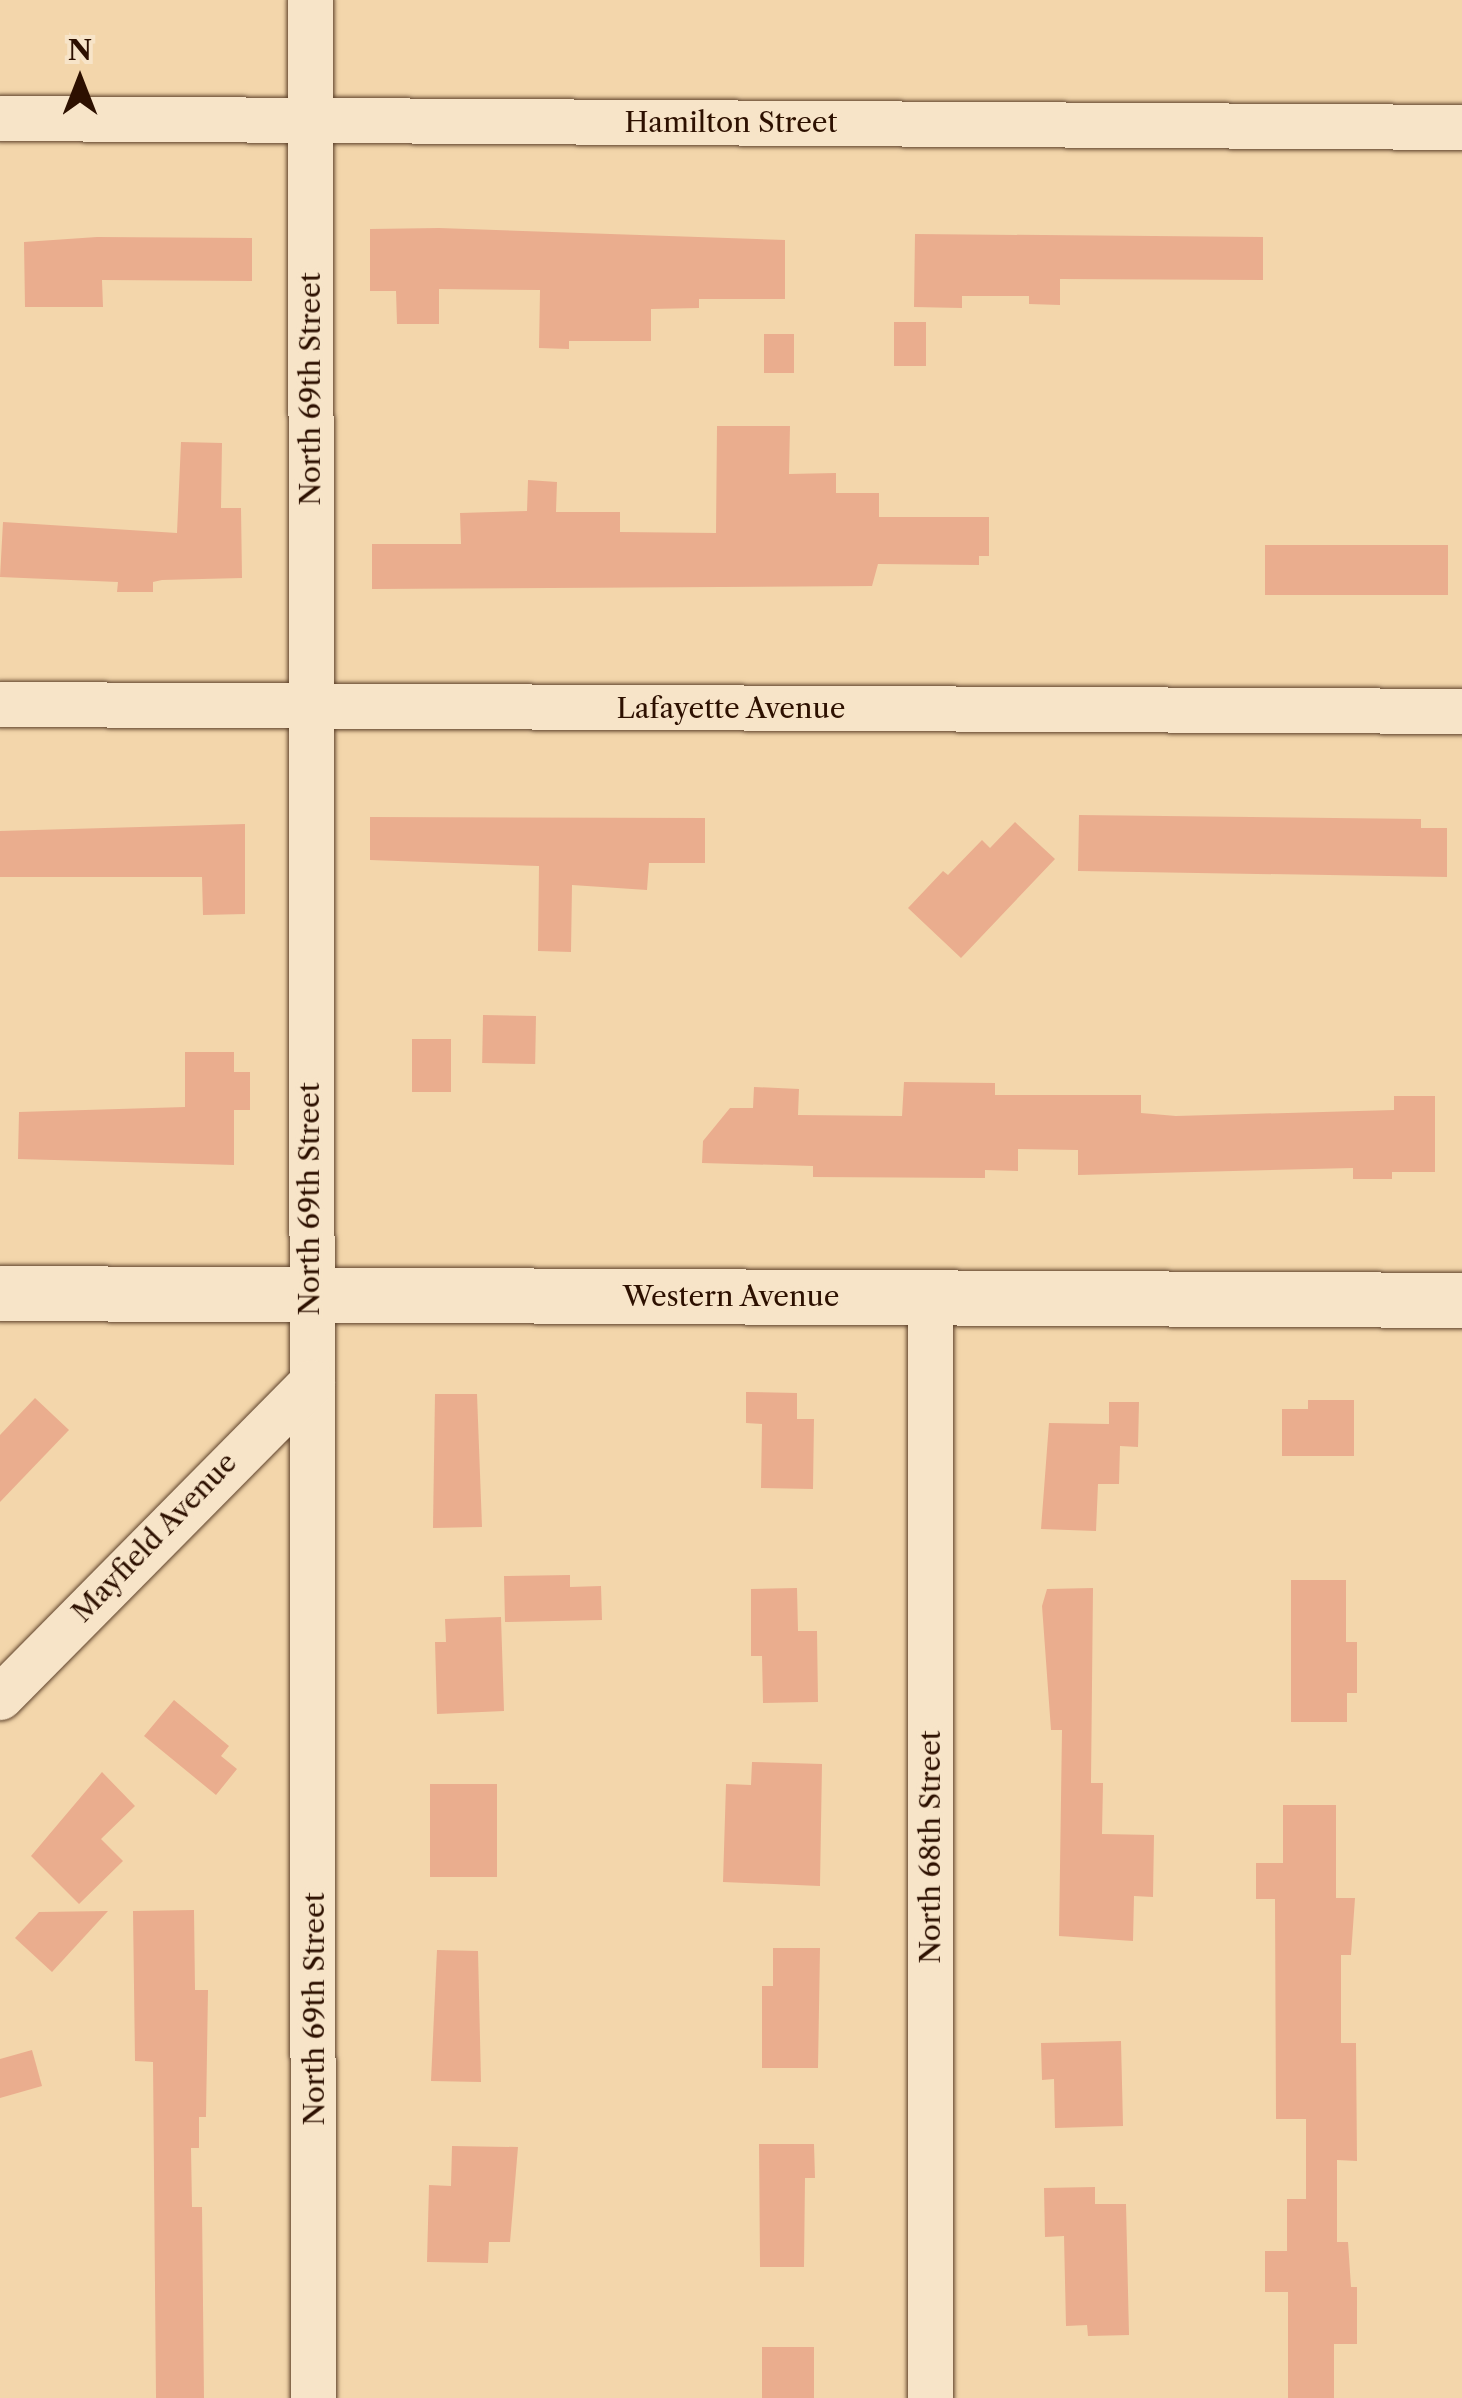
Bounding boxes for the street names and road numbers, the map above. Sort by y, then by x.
street label: Hamilton Street [625,105,837,139]
street label: North 69th Street [293,272,327,506]
street label: Lafayette Avenue [616,691,846,725]
street label: North 69th Street [292,1082,326,1316]
street label: Western Avenue [622,1279,840,1313]
street label: Mayfield Avenue [64,1445,244,1629]
street label: North 68th Street [913,1730,947,1964]
street label: North 69th Street [297,1892,331,2126]

